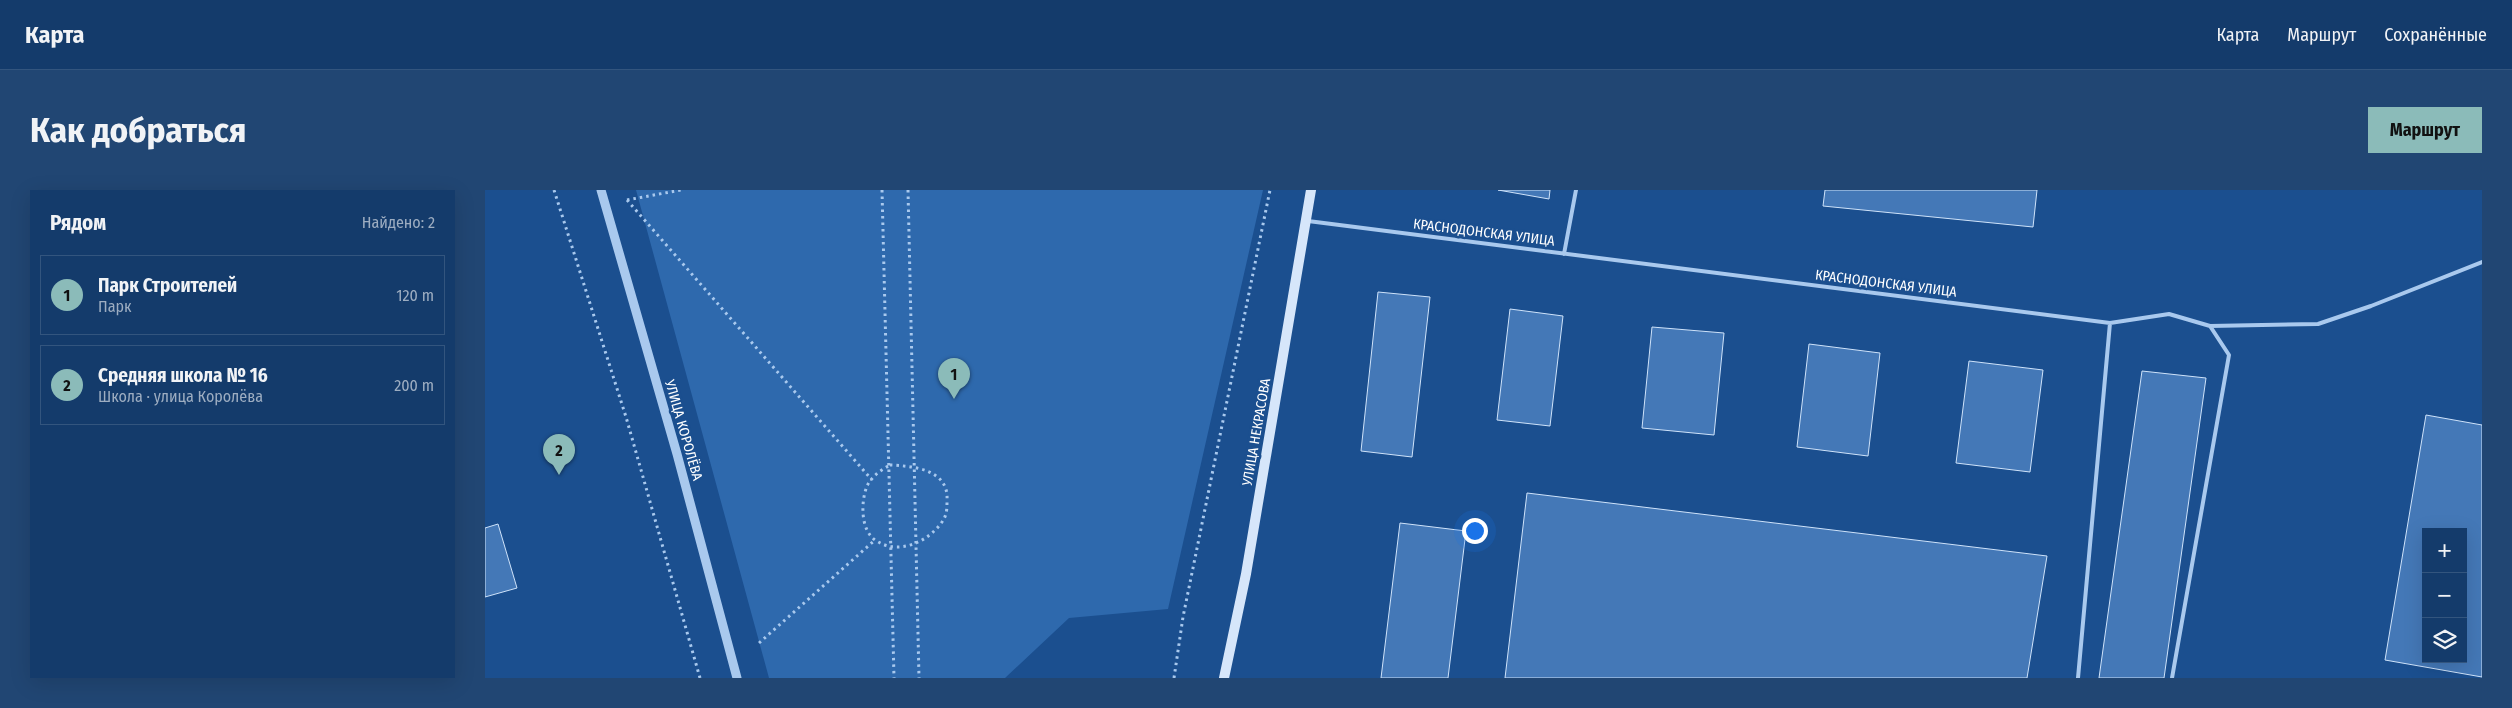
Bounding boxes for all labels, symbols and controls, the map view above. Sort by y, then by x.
text: Карта [25,21,84,49]
text: Карта [2216,24,2259,46]
text: Маршрут [2287,24,2356,46]
text: Сохранённые [2384,24,2487,46]
button: Маршрут [2368,107,2482,153]
text: Как добраться [30,109,247,151]
text: Рядом [50,210,106,236]
text: Найдено: 2 [362,213,435,232]
street label: КРАСНОДОНСКАЯ УЛИЦА [1412,215,1556,250]
street label: КРАСНОДОНСКАЯ УЛИЦА [1814,266,1958,301]
text: Парк Строителей [98,274,237,297]
text: 1 [64,286,70,305]
text: 120 m [396,286,434,305]
text: Парк [98,297,132,316]
pin: 1 [938,358,970,399]
text: Средняя школа № 16 [98,364,268,387]
text: 2 [63,376,71,395]
text: 200 m [394,376,434,395]
street label: УЛИЦА НЕКРАСОВА [1238,376,1274,488]
street label: УЛИЦА КОРОЛЁВА [661,377,706,483]
text: Школа · улица Королёва [98,387,263,406]
pin: 2 [543,434,575,475]
your location [1462,518,1488,544]
map controls [2422,528,2467,663]
button: + [2422,528,2467,573]
button: − [2422,573,2467,618]
button: layers [2422,618,2467,663]

